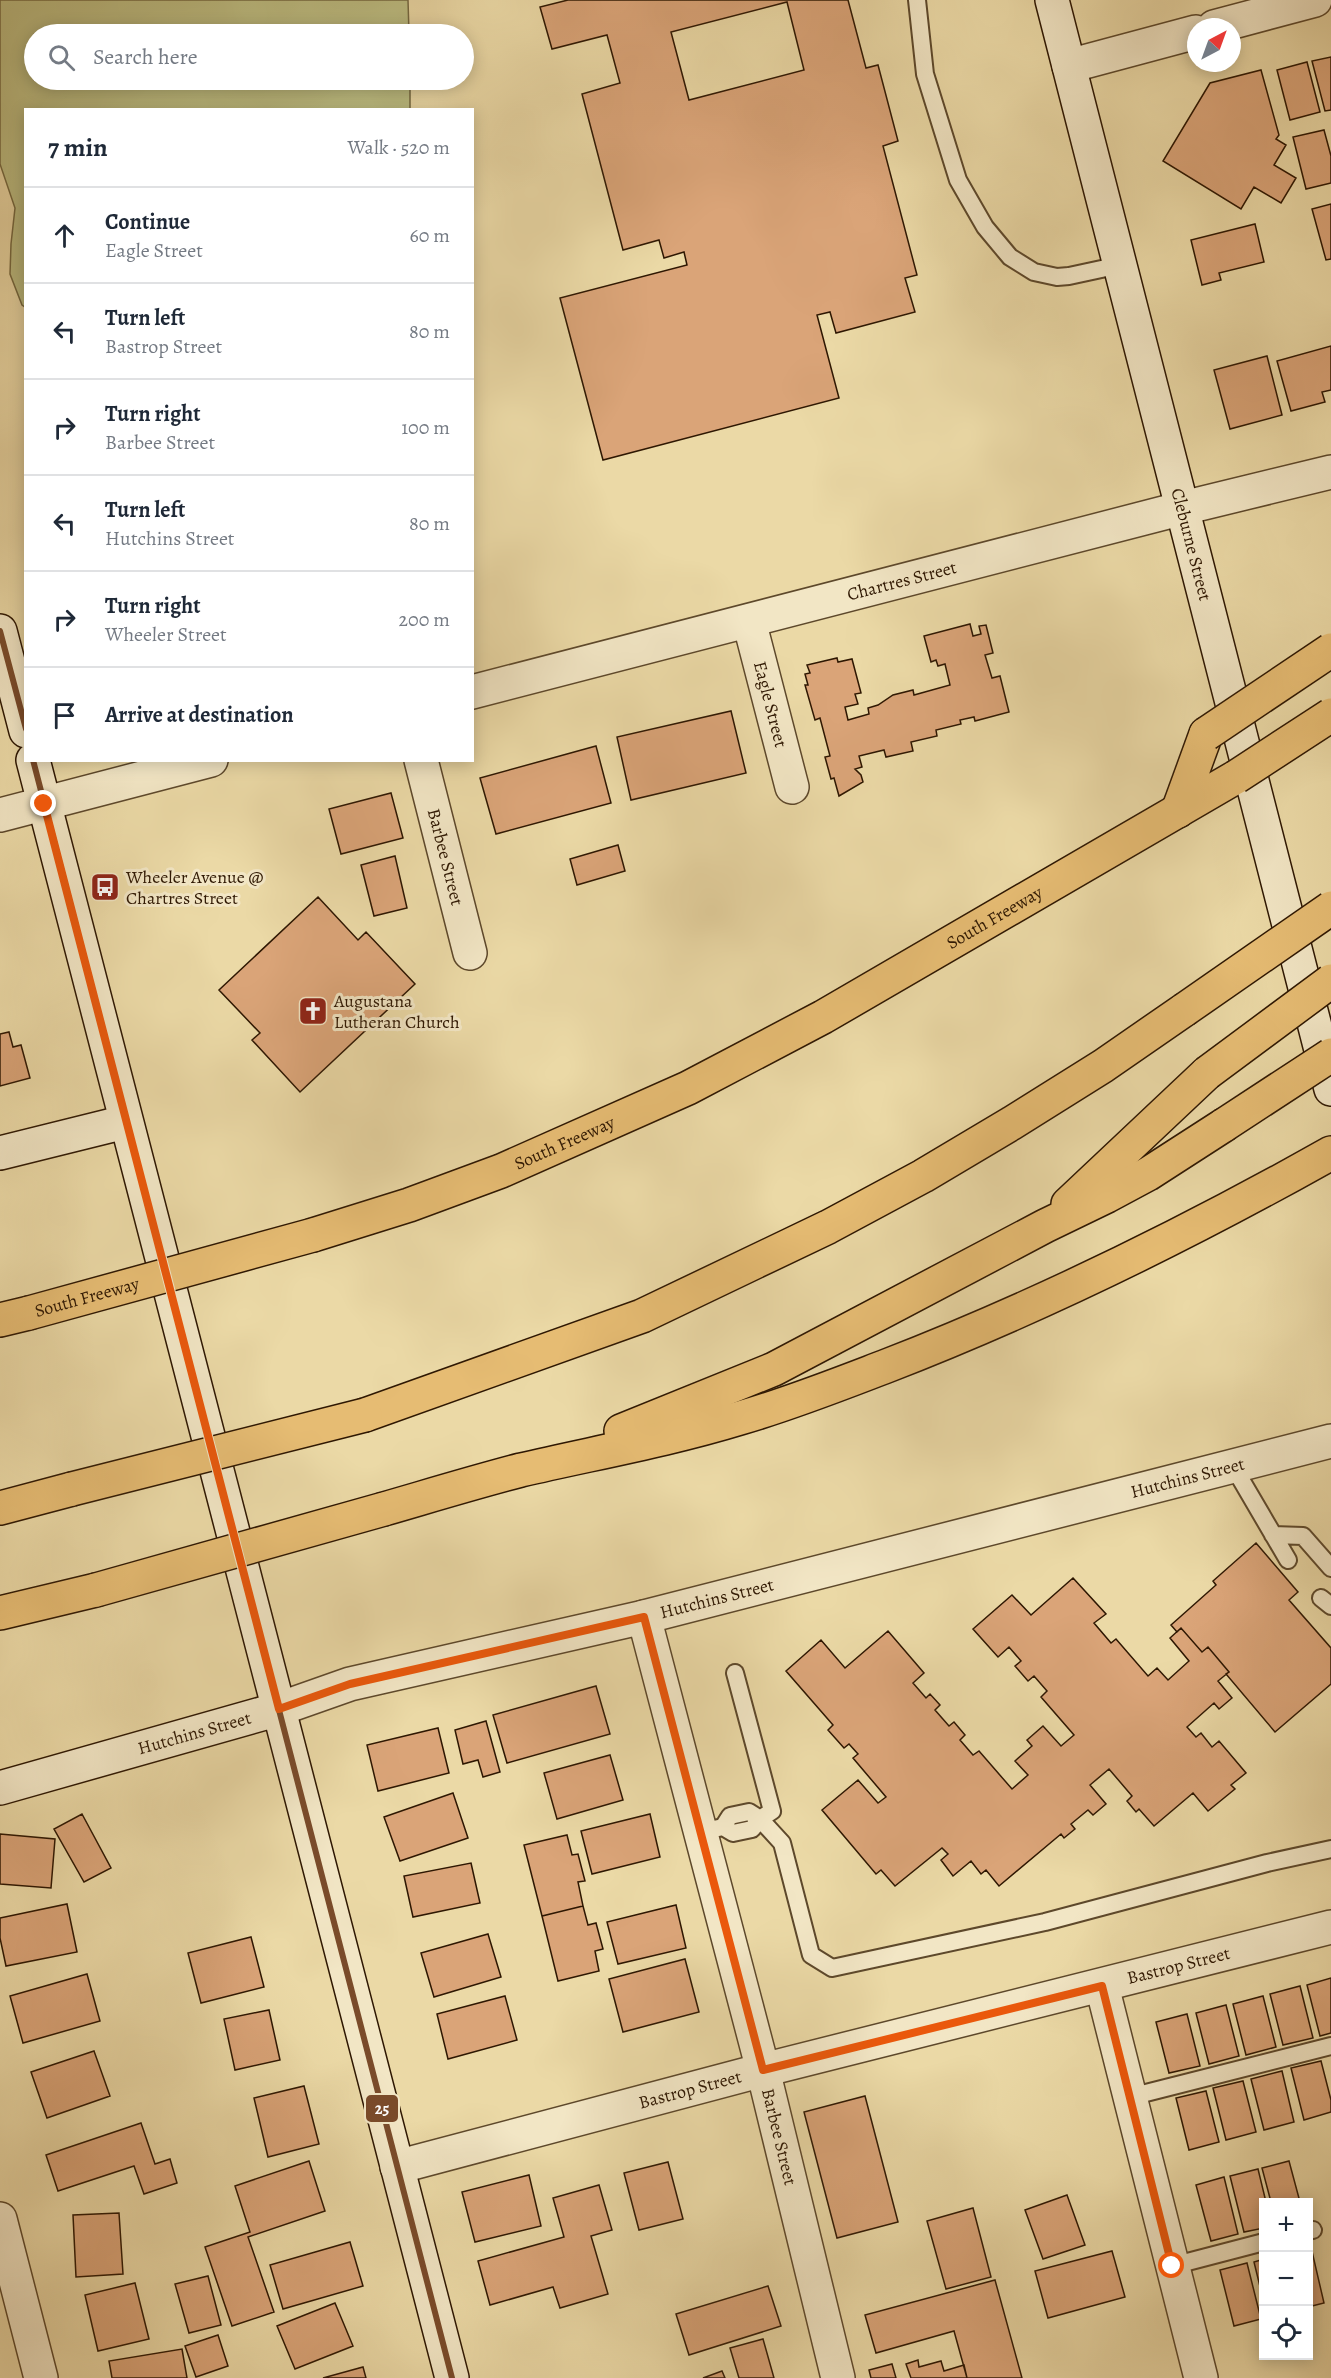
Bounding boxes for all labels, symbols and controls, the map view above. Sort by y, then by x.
north arrow [1187,18,1241,72]
search box [24,24,474,90]
icon: search [45,41,78,74]
text: Search here [93,42,198,72]
text: 7 min [48,130,108,165]
text: Walk · 520 m [348,134,450,161]
text: Continue [105,207,190,237]
icon: ahead [48,219,81,252]
text: 60 m [410,222,450,249]
text: Eagle Street [105,237,203,264]
text: Turn left [105,303,185,333]
icon: left [48,315,81,348]
text: 80 m [409,318,450,345]
text: Bastrop Street [105,333,222,360]
text: Turn right [105,399,201,429]
icon: right [48,411,81,444]
text: 100 m [401,414,450,441]
text: Barbee Street [105,429,215,456]
street label: Cleburne Street [1166,486,1217,603]
text: Turn left [105,495,185,525]
icon: left [48,507,81,540]
text: 80 m [409,510,450,537]
text: Hutchins Street [105,525,234,552]
street label: Chartres Street [845,555,959,606]
text: Turn right [105,591,201,621]
icon: right [48,603,81,636]
text: 200 m [399,606,450,633]
text: Wheeler Street [105,621,227,648]
street label: Eagle Street [748,659,793,750]
icon: arrive [48,699,81,732]
text: Arrive at destination [105,700,294,730]
route end [30,790,56,816]
street label: Barbee Street [422,806,469,908]
place label: Wheeler Avenue @ Chartres Street [125,865,263,910]
bus stop icon: Wheeler Avenue @ Chartres Street [89,871,121,903]
street label: South Freeway [942,880,1048,955]
place label: Augustana Lutheran Church [333,989,460,1034]
church icon: Augustana Lutheran Church [297,995,329,1027]
street label: South Freeway [510,1110,619,1176]
street label: South Freeway [32,1271,143,1323]
street label: Hutchins Street [1128,1452,1247,1504]
street label: Hutchins Street [657,1572,776,1624]
street label: Hutchins Street [135,1706,254,1760]
street label: Bastrop Street [1124,1941,1233,1990]
street label: Bastrop Street [636,2064,744,2114]
street label: Barbee Street [756,2086,803,2188]
line badge: 25 [365,2094,399,2123]
text: 25 [375,2098,389,2120]
map controls [1259,2198,1313,2360]
button: + [1259,2198,1313,2252]
route start [1158,2252,1184,2278]
button: − [1259,2252,1313,2306]
button: locate [1259,2306,1313,2360]

